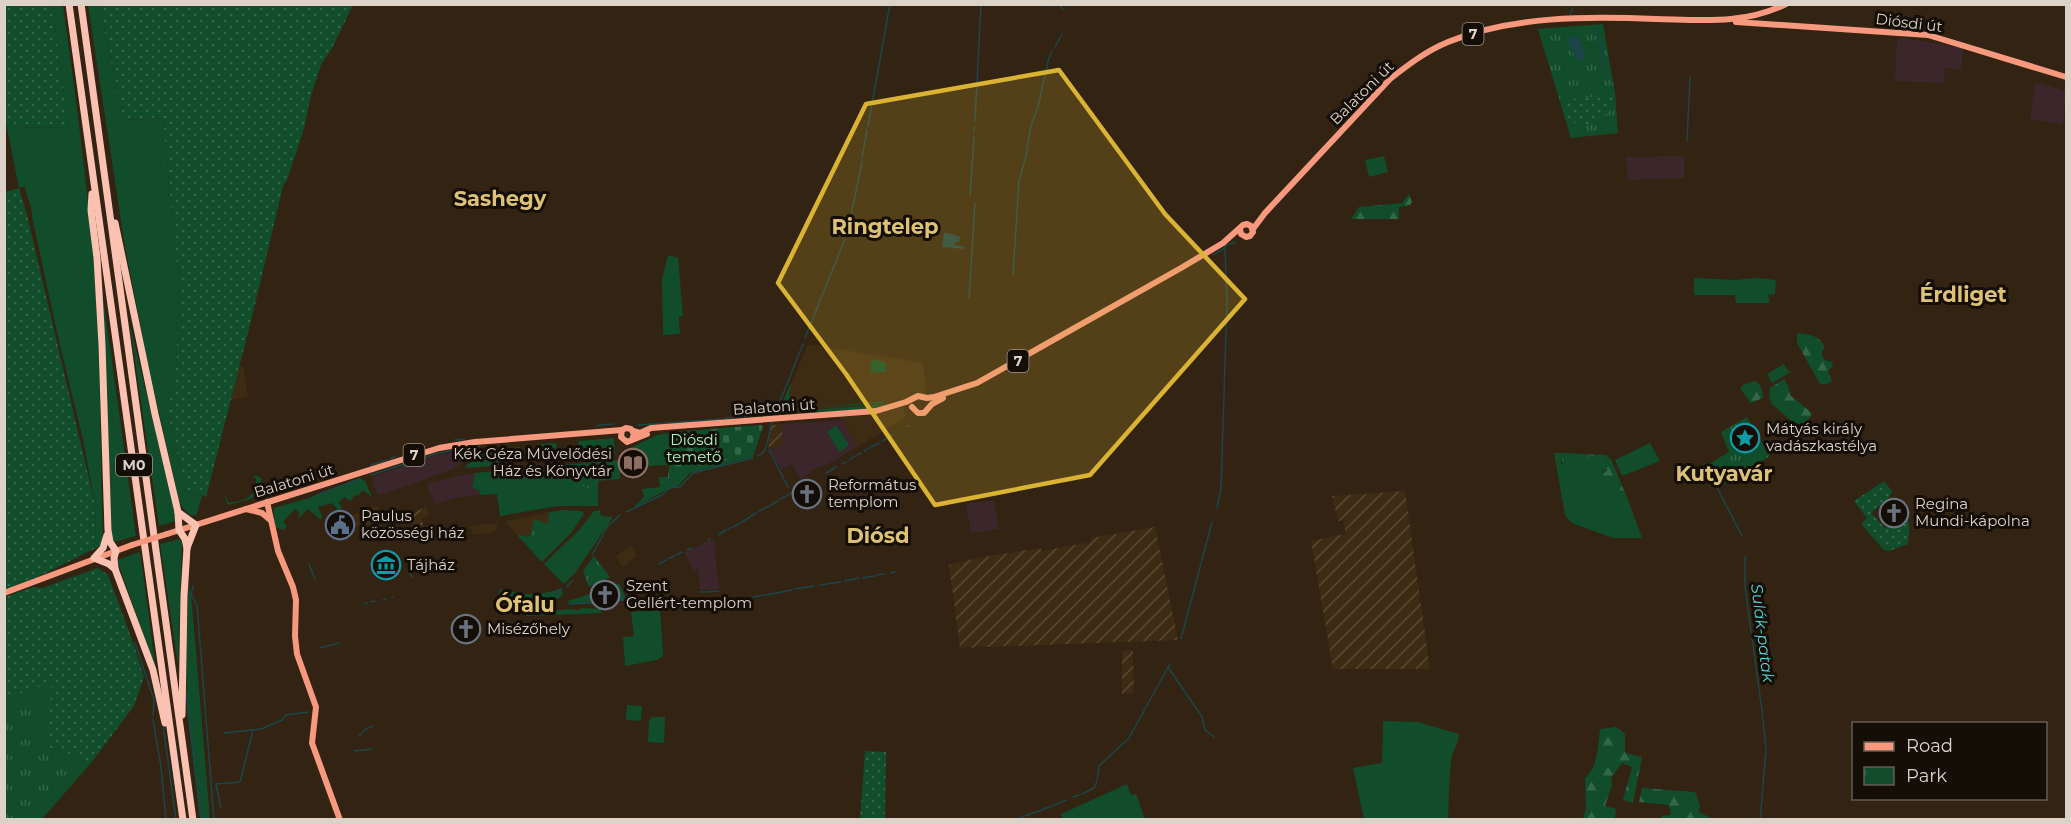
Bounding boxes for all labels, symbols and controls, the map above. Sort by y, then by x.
street label: Diósdi út [1874,9,1944,36]
road number: 7 [1462,23,1484,45]
street label: Balatoni út [1326,57,1398,129]
district label: Sashegy [454,186,547,211]
district label: Ringtelep [831,214,939,239]
district label: Érdliget [1919,282,2007,307]
road number: 7 [1008,350,1028,372]
street label: Balatoni út [732,394,816,419]
place label: Mátyás király vadászkastélya [1766,419,1877,455]
place icon: Mátyás király vadászkastélya [1729,422,1761,454]
park label: Diósdi temető [666,430,722,466]
road number: 7 [404,444,424,466]
place label: Kék Géza Művelődési Ház és Könyvtár [453,444,612,480]
library icon: Kék Géza Művelődési Ház és Könyvtár [617,447,649,479]
road number: M0 [116,454,152,476]
street label: Balatoni út [252,459,336,502]
district label: Kutyavár [1675,461,1773,486]
place label: Református templom [828,475,916,511]
church icon: Református templom [791,478,823,510]
place label: Regina Mundi-kápolna [1915,494,2030,530]
church icon: Regina Mundi-kápolna [1878,497,1910,529]
place label: Paulus közösségi ház [361,506,465,542]
public building icon: Paulus közösségi ház [324,509,356,541]
district label: Diósd [846,523,910,548]
museum icon: Tájház [370,549,402,581]
place label: Tájház [407,555,455,574]
place label: Szent Gellért-templom [626,576,752,612]
church icon: Szent Gellért-templom [589,579,621,611]
water label: Sulák-patak [1747,583,1778,685]
district label: Ófalu [495,592,555,617]
church icon: Misézőhely [450,613,482,645]
place label: Misézőhely [487,619,571,638]
legend [1852,722,2047,800]
text: Road [1906,735,1953,757]
text: Park [1906,765,1947,787]

